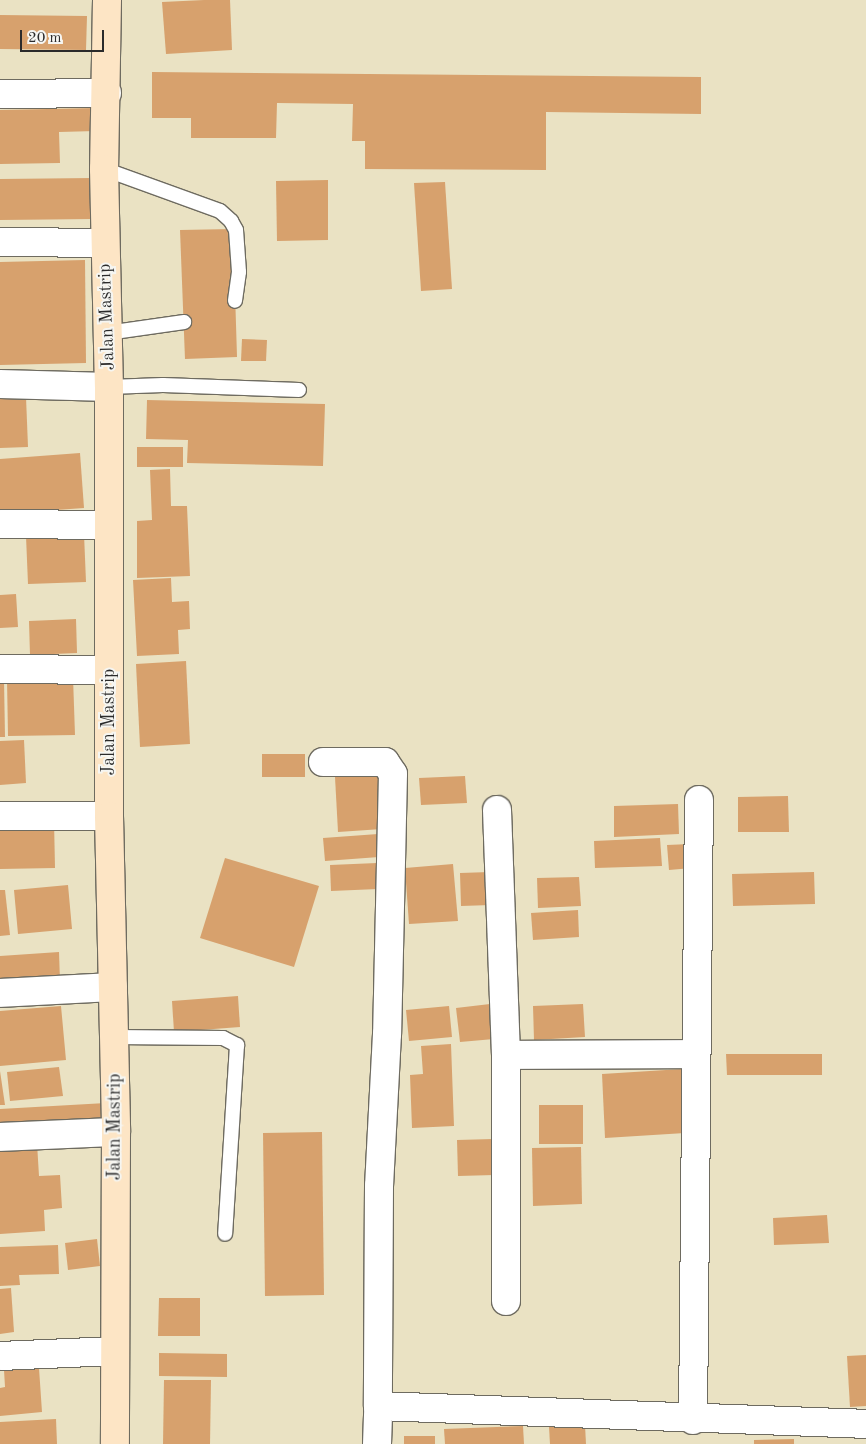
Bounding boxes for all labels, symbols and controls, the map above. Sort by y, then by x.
scale bar [22,20,106,52]
text: 20 m [28,31,62,46]
street label: Jalan Mastrip [94,263,120,371]
street label: Jalan Mastrip [98,669,120,775]
street label: Jalan Mastrip [104,1074,126,1180]

